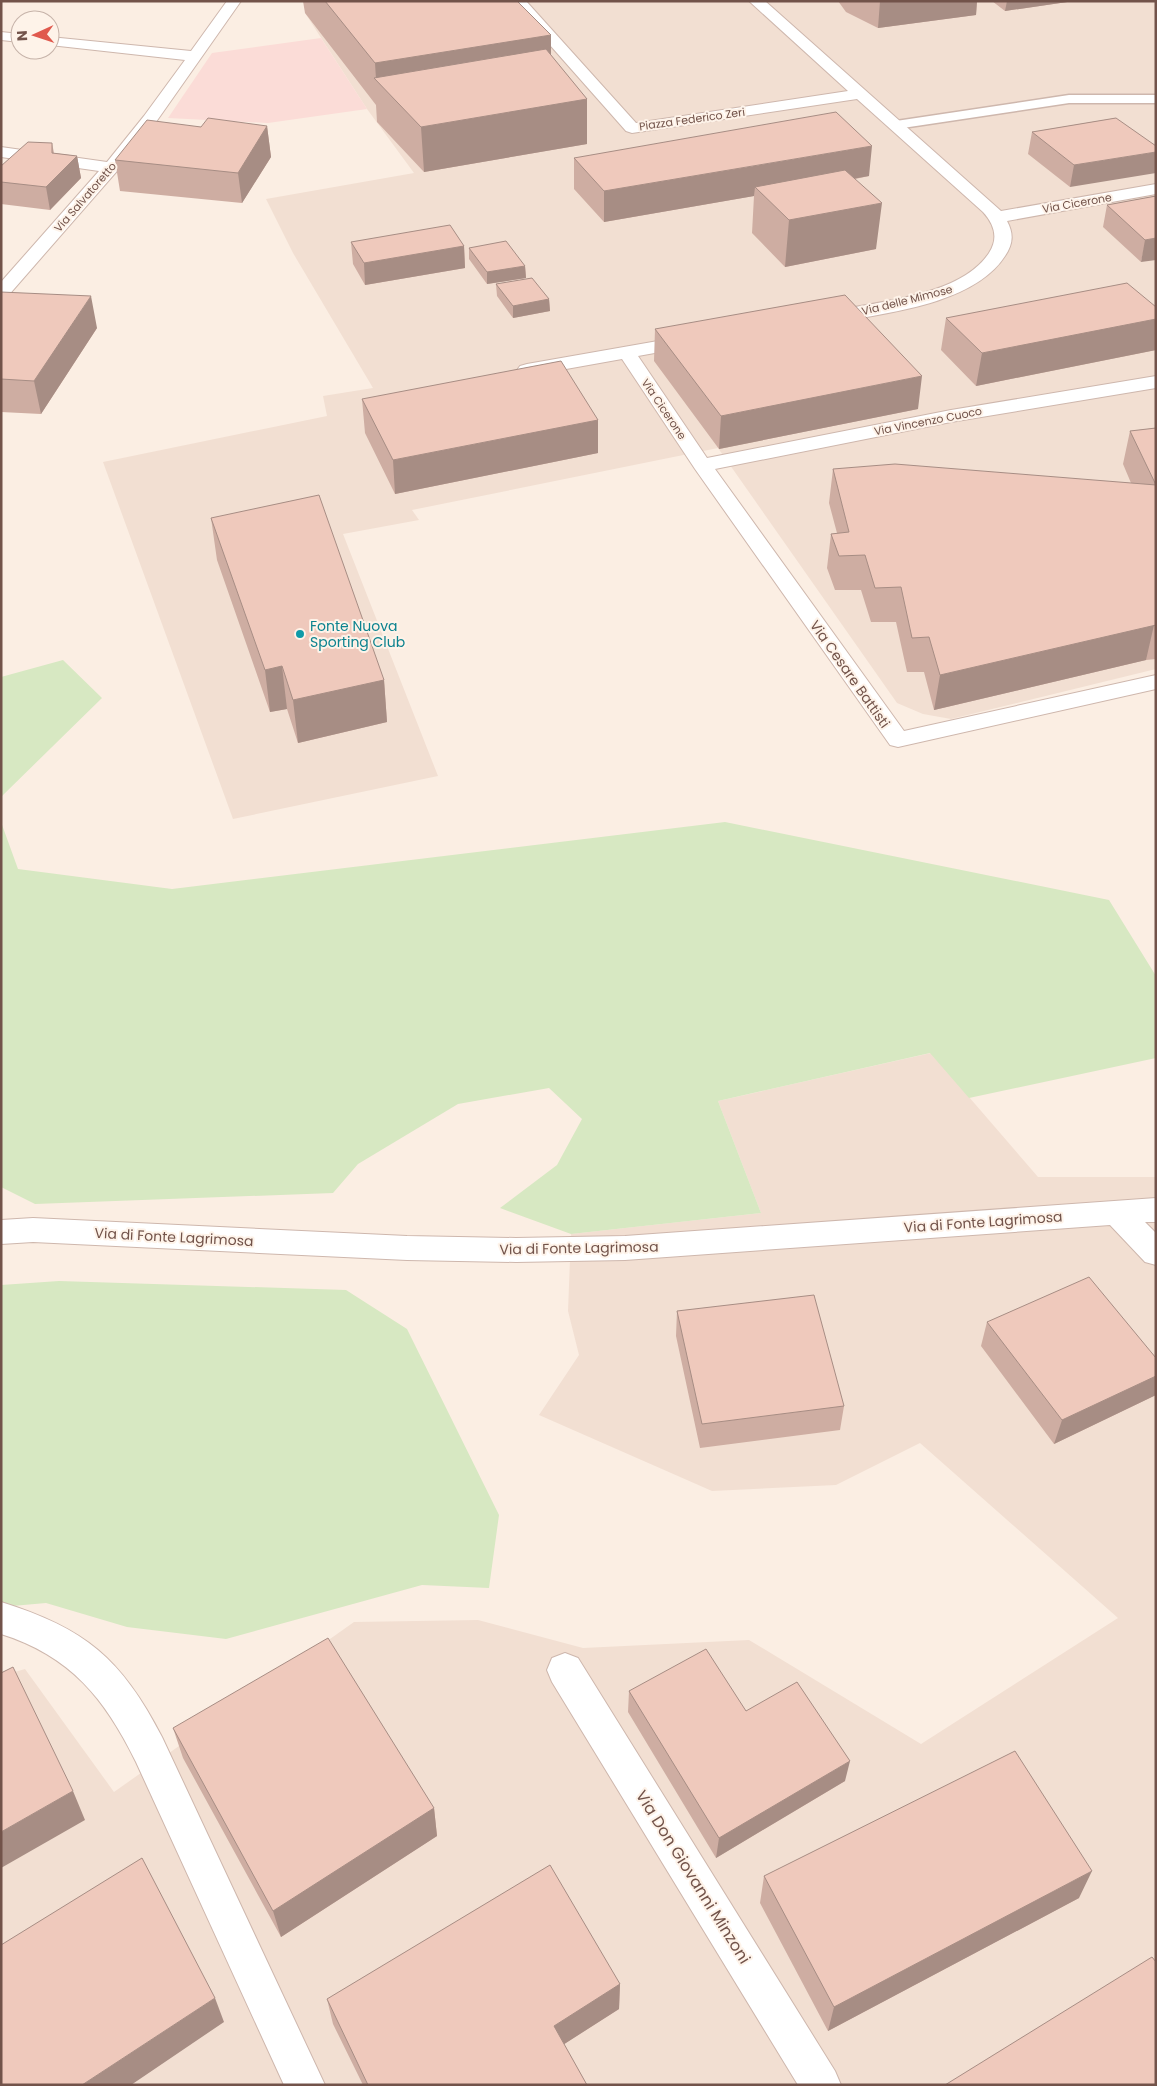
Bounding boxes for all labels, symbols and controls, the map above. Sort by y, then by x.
north arrow [10,10,60,60]
text: N [12,30,32,41]
street label: Piazza Federico Zeri [638,104,746,134]
street label: Via Salvatoretto [50,159,120,235]
street label: Via Cicerone [1041,189,1113,217]
street label: Via delle Mimose [860,281,954,319]
street label: Via Cicerone [638,375,690,443]
street label: Via Vincenzo Cuoco [873,403,983,439]
place label: Fonte Nuova Sporting Club [310,616,405,652]
street label: Via Cesare Battisti [805,616,895,732]
marker: Fonte Nuova Sporting Club [294,628,306,640]
street label: Via di Fonte Lagrimosa [903,1206,1063,1238]
street label: Via di Fonte Lagrimosa [94,1223,254,1251]
street label: Via di Fonte Lagrimosa [499,1237,659,1259]
street label: Via Don Giovanni Minzoni [630,1786,756,1968]

